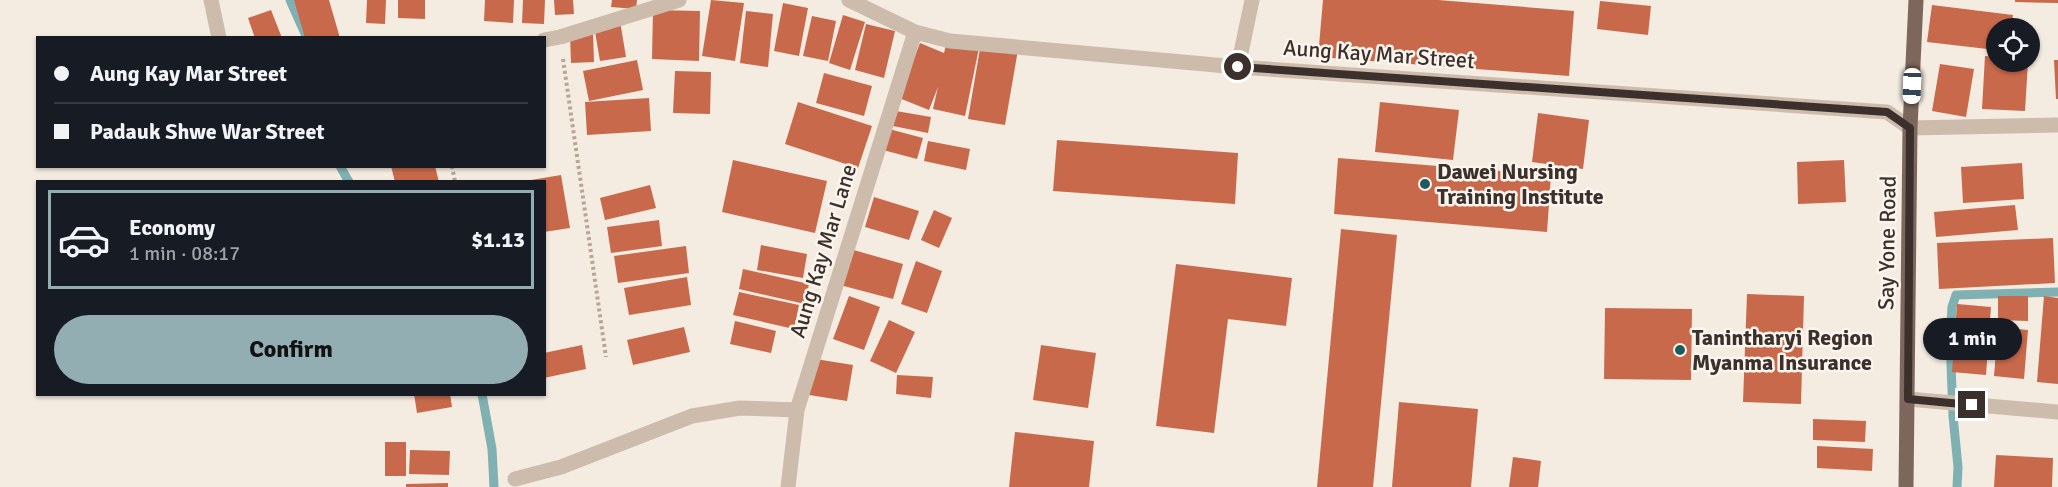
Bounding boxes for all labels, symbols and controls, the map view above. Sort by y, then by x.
map controls [1986,18,2040,72]
button: locate [1986,18,2040,72]
street label: Aung Kay Mar Street [1282,34,1476,74]
route start [1224,53,1251,80]
text: Aung Kay Mar Street [90,60,287,87]
car [1902,68,1922,104]
text: Padauk Shwe War Street [90,118,325,145]
place label: Dawei Nursing Training Institute [1437,158,1604,210]
street label: Aung Kay Mar Lane [784,161,862,341]
street label: Say Yone Road [1872,176,1902,310]
marker: Dawei Nursing Training Institute [1418,177,1432,191]
icon: car [57,213,111,267]
text: Economy [129,214,215,241]
text: $1.13 [471,226,525,253]
text: 1 min · 08:17 [129,241,240,266]
button: Confirm [54,315,528,384]
callout: 1 min [1922,318,2022,360]
place label: Tanintharyi Region Myanma Insurance [1692,324,1873,376]
text: 1 min [1948,326,1997,351]
marker: Tanintharyi Region Myanma Insurance [1673,343,1687,357]
route end [1958,391,1985,418]

